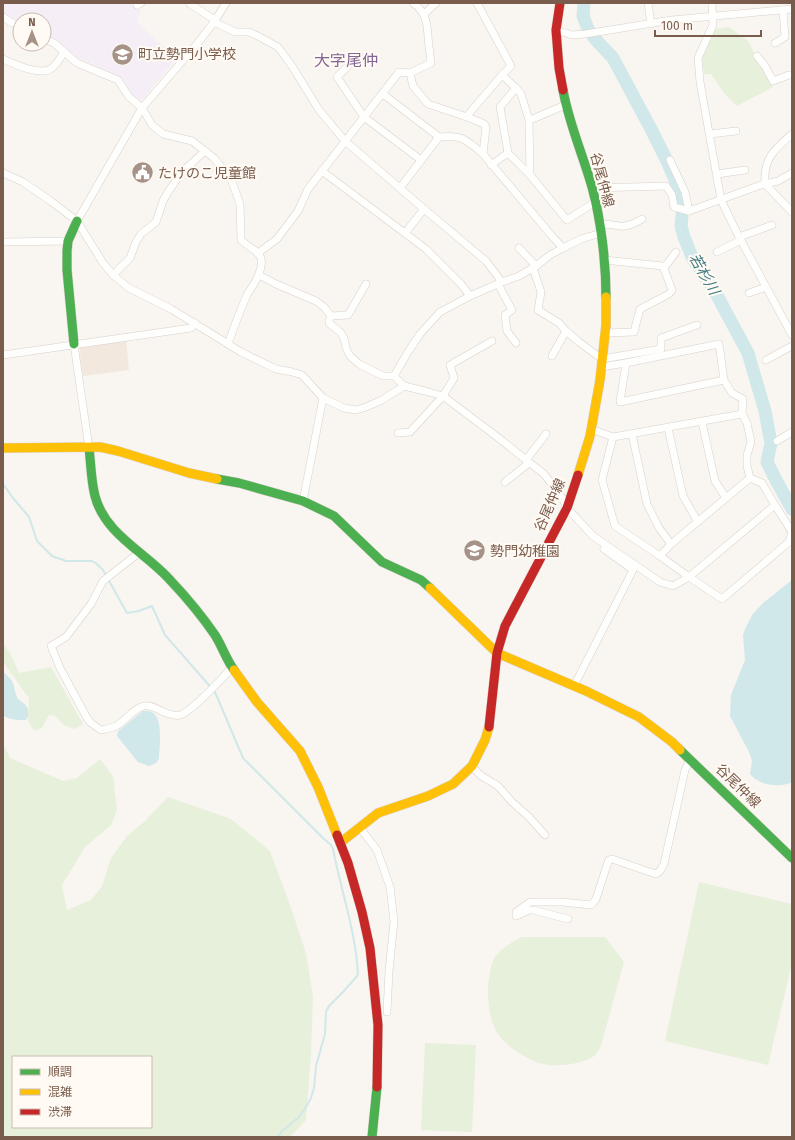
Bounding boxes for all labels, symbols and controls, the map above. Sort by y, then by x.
north arrow [12,12,52,52]
scale bar [655,12,761,38]
text: N [28,16,36,29]
text: 100 m [661,19,693,33]
school or university icon: 町立勢門小学校 [109,41,135,67]
place label: 町立勢門小学校 [138,46,236,63]
district label: 大字尾仲 [314,51,378,70]
street label: 谷尾仲線 [587,151,617,209]
public building icon: たけのこ児童館 [130,160,156,186]
place label: たけのこ児童館 [158,165,256,182]
water label: 若杉川 [685,250,724,300]
street label: 谷尾仲線 [531,476,569,534]
school or university icon: 勢門幼稚園 [461,538,487,564]
place label: 勢門幼稚園 [490,543,560,560]
street label: 谷尾仲線 [712,760,764,812]
legend [12,1056,152,1128]
text: 順調 [48,1065,72,1079]
text: 混雑 [48,1085,72,1099]
text: 渋滞 [48,1105,72,1119]

